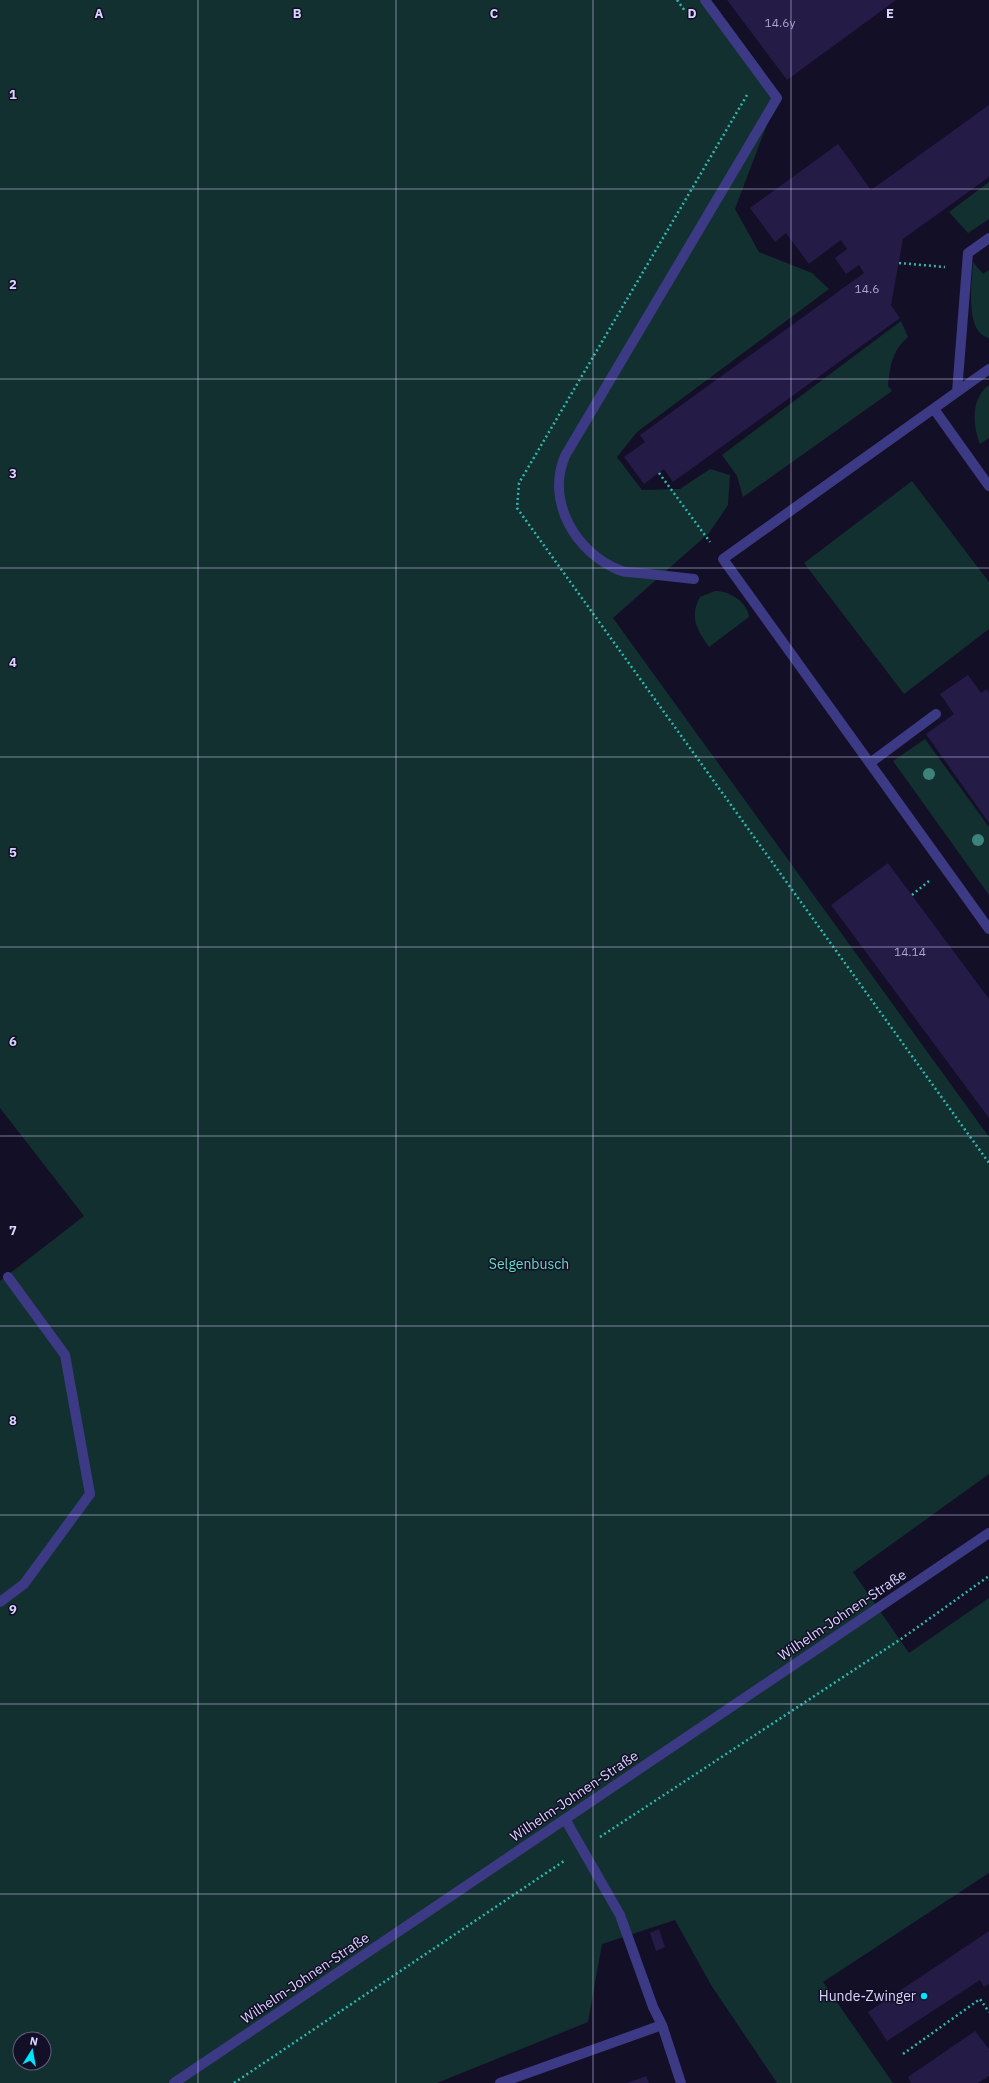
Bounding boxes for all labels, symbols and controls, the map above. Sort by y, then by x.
text: A [95,5,104,22]
text: B [293,5,302,22]
text: C [490,5,499,22]
text: D [687,5,697,22]
text: E [886,5,894,22]
house number: 14.6y [765,15,795,30]
text: 1 [9,86,17,103]
text: 2 [9,276,17,293]
house number: 14.6 [855,281,879,296]
text: 3 [9,465,17,482]
text: 4 [9,654,17,671]
text: 5 [9,844,17,861]
house number: 14.14 [894,944,926,959]
text: 6 [9,1033,17,1050]
text: 7 [9,1222,17,1239]
park label: Selgenbusch [489,1255,569,1273]
text: 8 [9,1412,17,1429]
street label: Wilhelm-Johnen-Straße [774,1565,910,1665]
text: 9 [9,1601,17,1618]
street label: Wilhelm-Johnen-Straße [506,1746,642,1846]
street label: Wilhelm-Johnen-Straße [237,1928,373,2028]
place label: Hunde-Zwinger [819,1987,916,2005]
marker: Hunde-Zwinger [919,1991,929,2001]
north arrow [12,2031,52,2071]
text: N [29,2034,39,2049]

